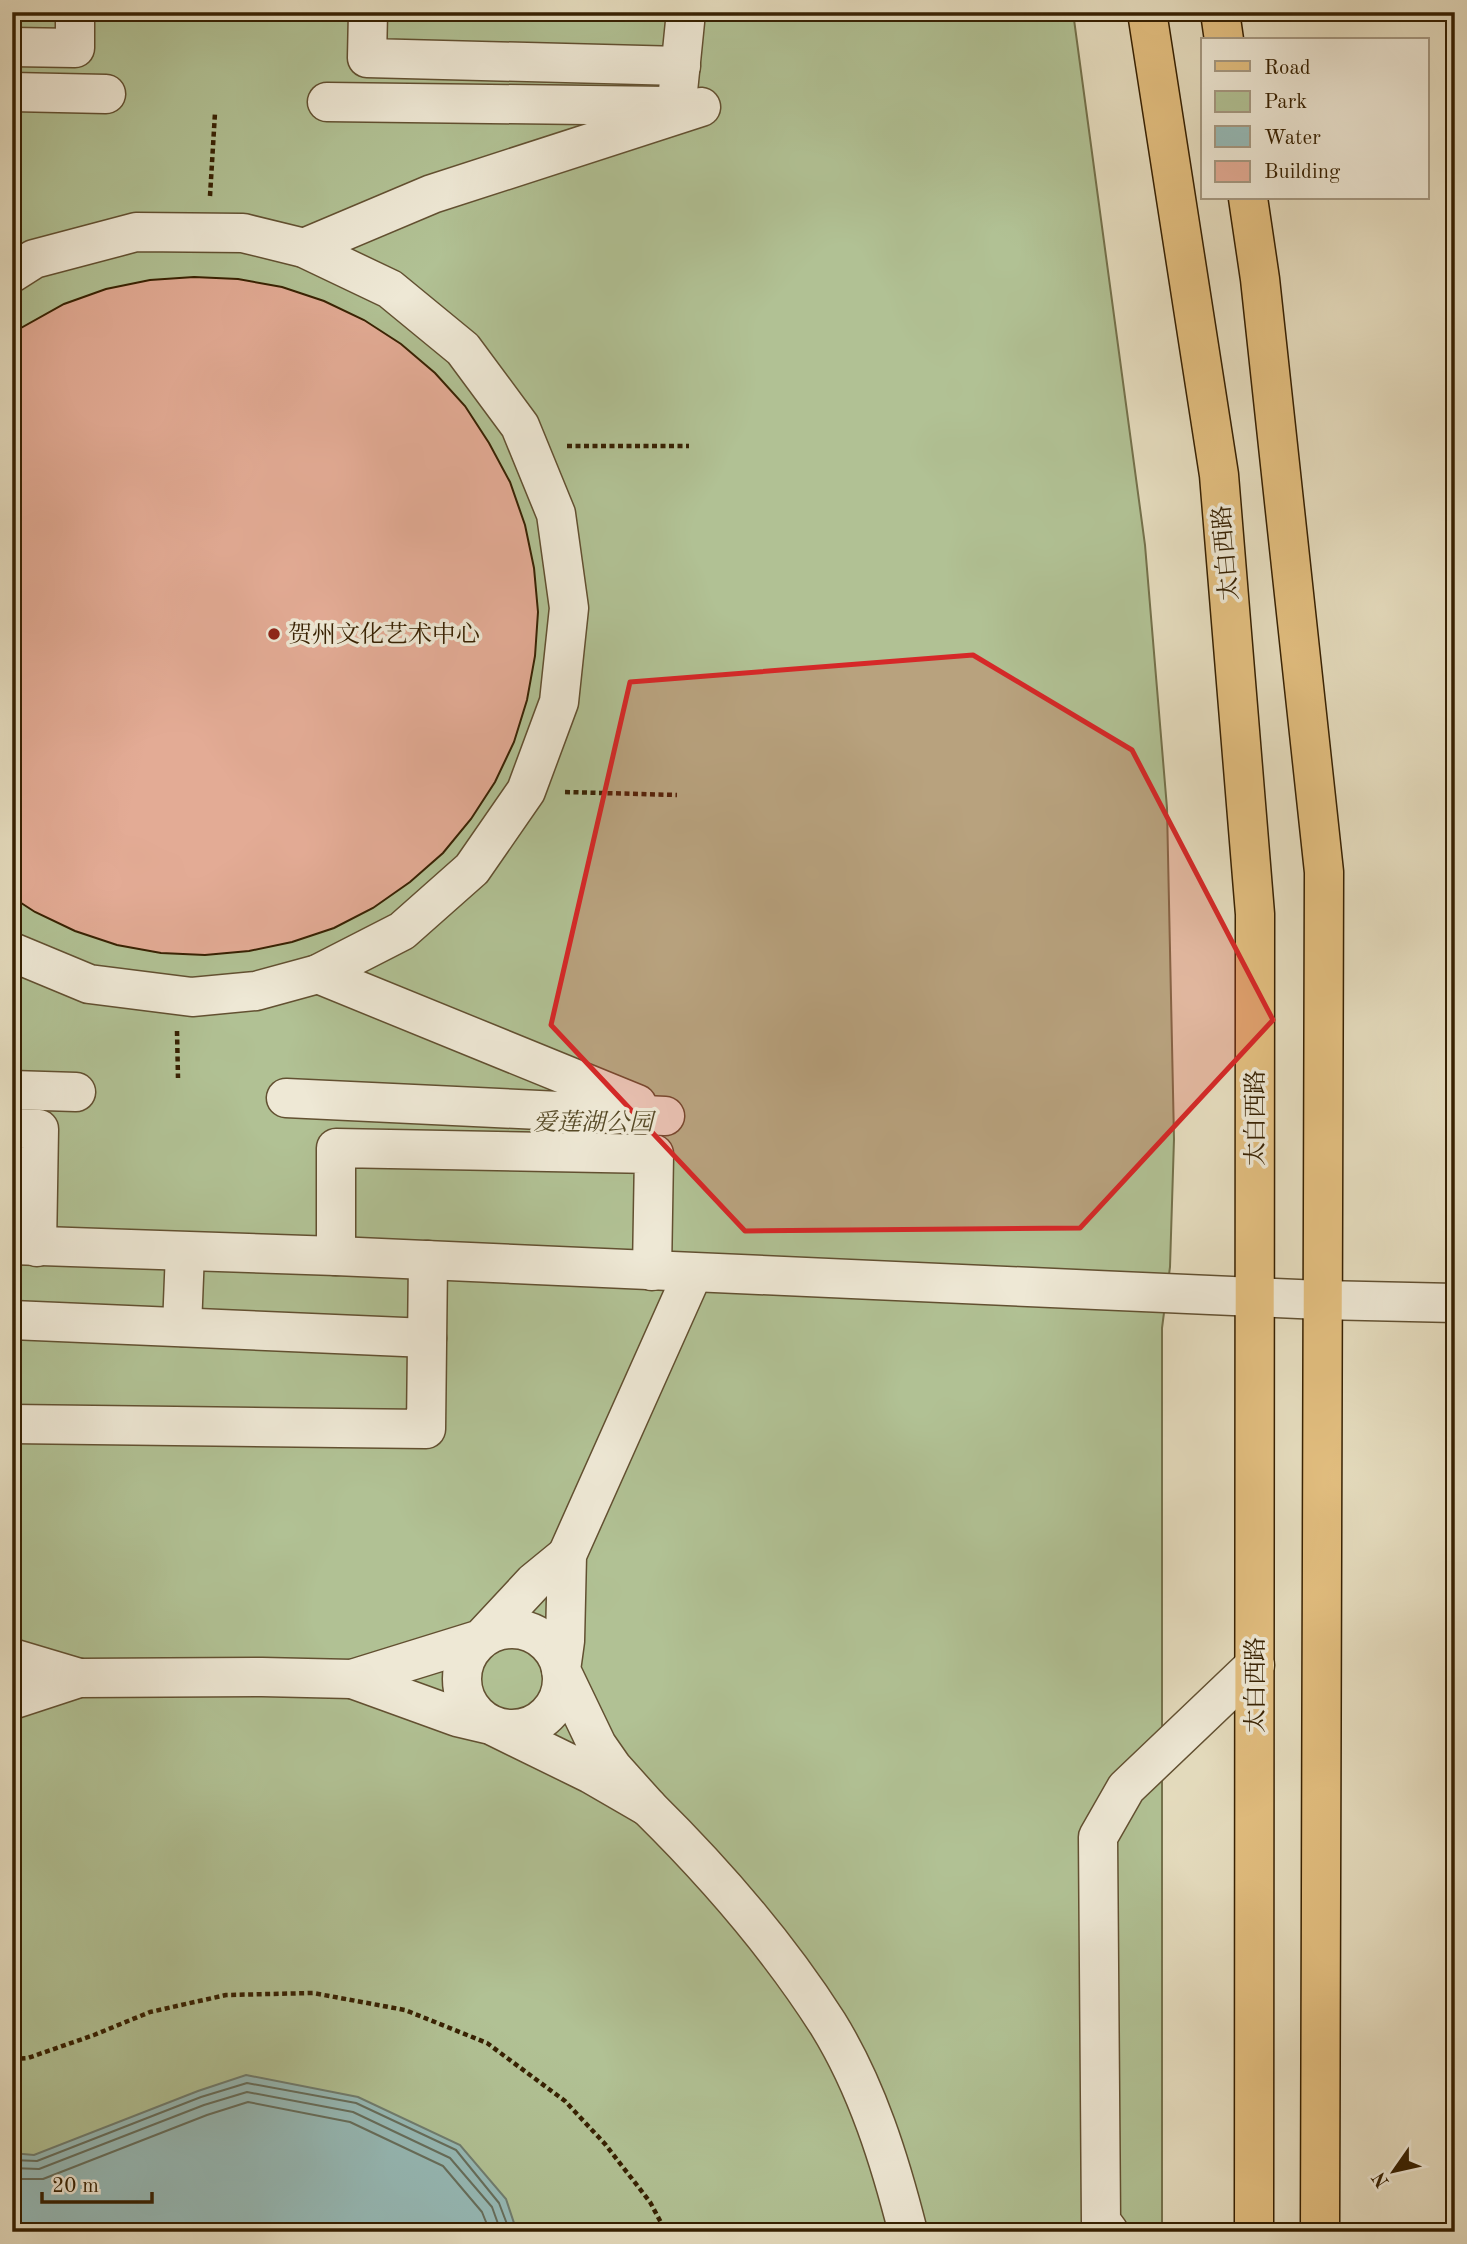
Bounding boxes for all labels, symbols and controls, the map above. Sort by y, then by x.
legend [1201,38,1428,200]
text: Road [1264,58,1311,79]
text: Park [1264,92,1307,113]
text: Water [1264,128,1321,149]
text: Building [1264,162,1341,183]
street label: 太白西路 [1208,504,1243,602]
place label: 贺州文化艺术中心 [288,621,480,648]
marker: 贺州文化艺术中心 [266,626,282,642]
street label: 太白西路 [1242,1070,1269,1166]
park label: 爱莲湖公园 [533,1109,657,1136]
street label: 太白西路 [1242,1637,1269,1733]
north arrow [1358,2136,1428,2206]
scale bar [42,2160,152,2204]
text: N [1370,2167,1394,2190]
text: 20 m [52,2176,99,2197]

